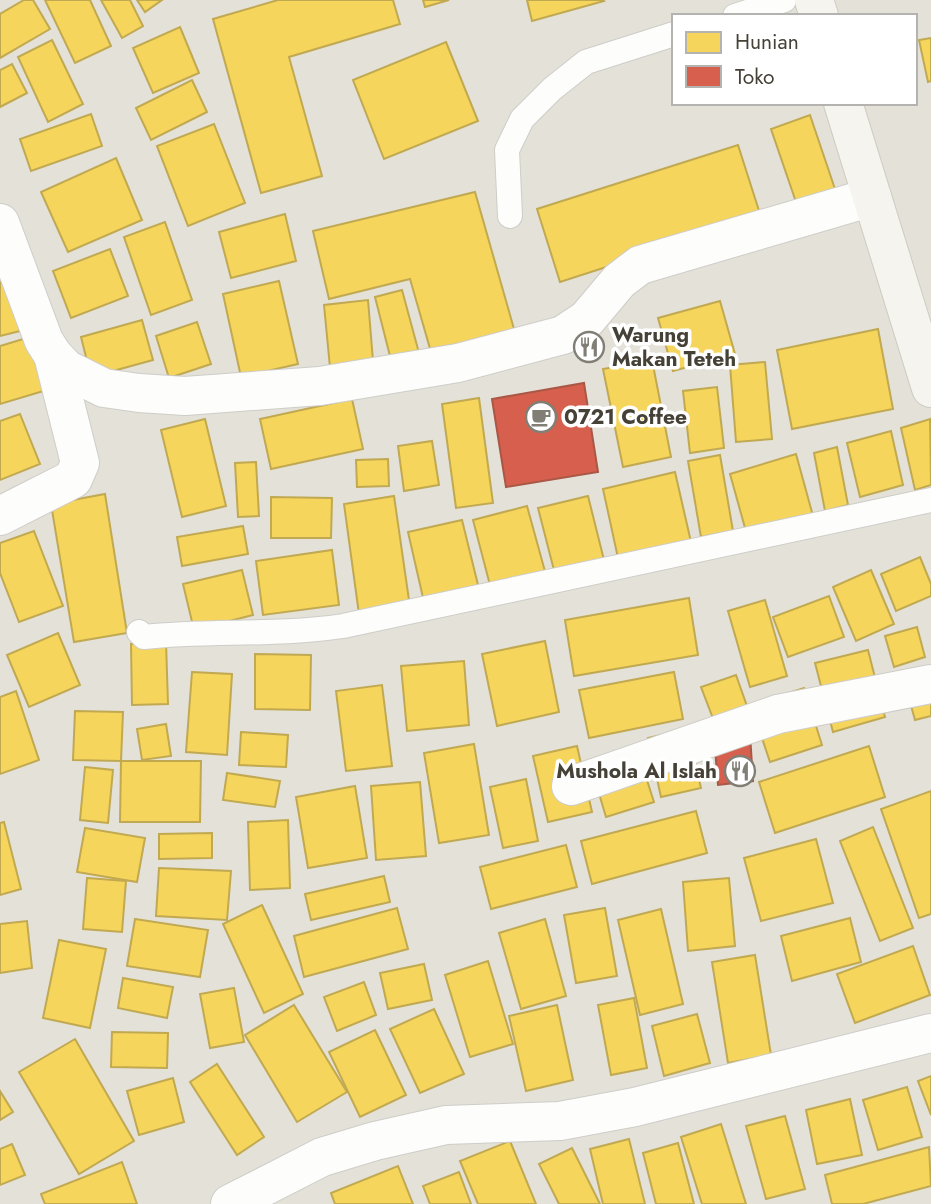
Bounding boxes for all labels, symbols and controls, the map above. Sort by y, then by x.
legend [672,14,917,105]
text: Hunian [735,27,799,57]
text: Toko [735,62,775,92]
place label: Warung Makan Teteh [612,320,736,374]
restaurant icon: Warung Makan Teteh [572,330,606,364]
cafe icon: 0721 Coffee [524,400,558,434]
place label: 0721 Coffee [564,402,687,432]
restaurant icon: Mushola Al Islah [723,754,757,788]
place label: Mushola Al Islah [556,756,717,786]

